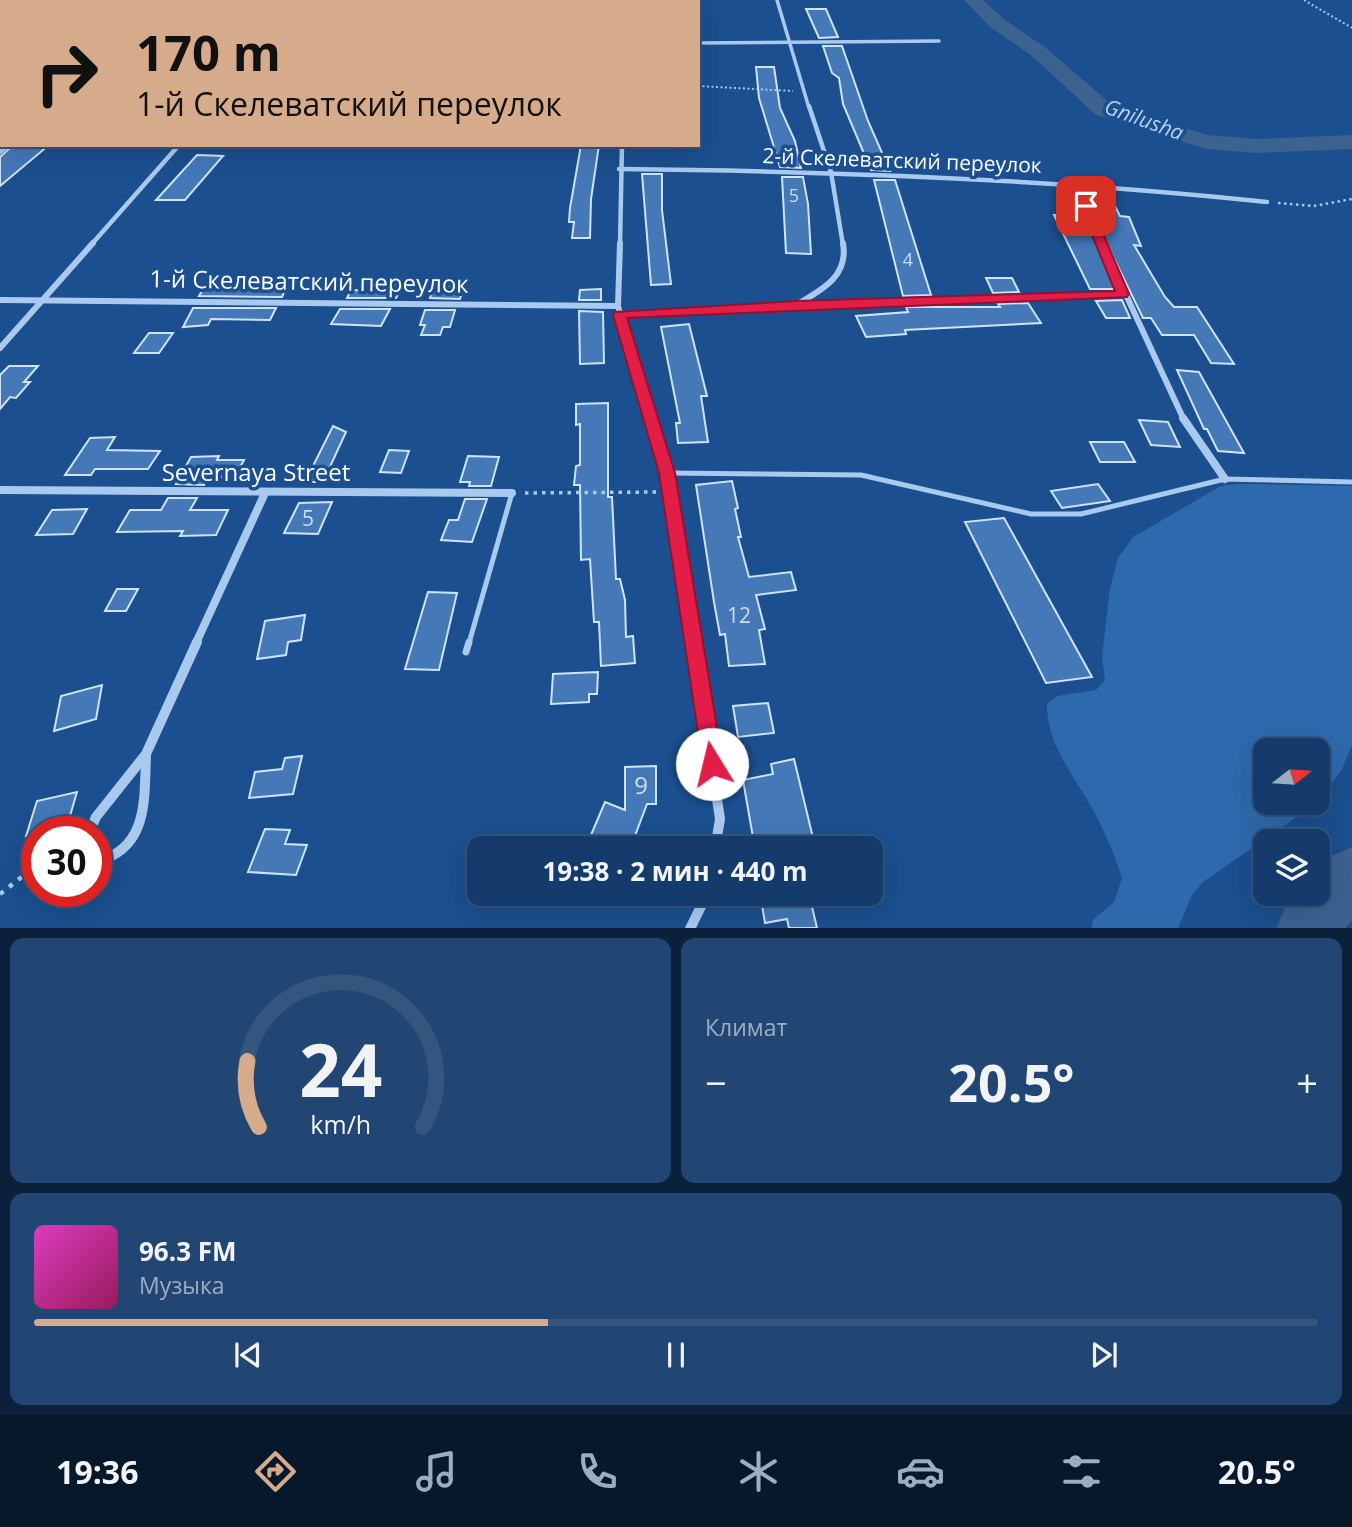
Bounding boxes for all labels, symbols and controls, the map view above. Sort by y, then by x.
text: 170 m [136,19,281,85]
icon: right [21,28,112,119]
text: 1-й Скелеватский переулок [136,82,562,125]
water label: Gnilusha [1101,92,1188,146]
street label: 2-й Скелеватский переулок [762,141,1042,179]
pin [1056,176,1116,236]
house number: 5 [789,183,799,207]
icon: arrive [1067,187,1105,225]
house number: 4 [903,247,913,271]
street label: 1-й Скелеватский переулок [149,261,470,300]
street label: Severnaya Street [162,455,350,488]
house number: 5 [302,504,314,532]
house number: 12 [727,601,751,629]
position arrow [675,727,749,801]
north arrow [1253,738,1330,816]
map controls [1253,738,1330,906]
house number: 9 [634,768,648,801]
speed limit sign: 30 [21,816,112,907]
button: layers [1253,829,1330,906]
text: 19:38 · 2 мин · 440 m [542,853,808,889]
text: Климат [705,1011,787,1043]
text: 24 [299,1019,382,1118]
text: 20.5° [948,1046,1075,1117]
text: − [705,1056,727,1108]
text: + [1296,1056,1318,1108]
text: km/h [310,1106,371,1140]
text: 96.3 FM [139,1233,237,1269]
text: Музыка [139,1269,225,1301]
icon: previous [229,1336,267,1374]
icon: pause [657,1336,695,1374]
icon: next [1085,1336,1123,1374]
icon: directions [251,1447,300,1496]
icon: music [412,1447,461,1496]
icon: phone [573,1447,622,1496]
icon: climate [734,1447,783,1496]
icon: car [896,1447,945,1496]
icon: filters [1057,1447,1106,1496]
text: 19:36 [56,1450,138,1493]
text: 20.5° [1218,1450,1296,1493]

